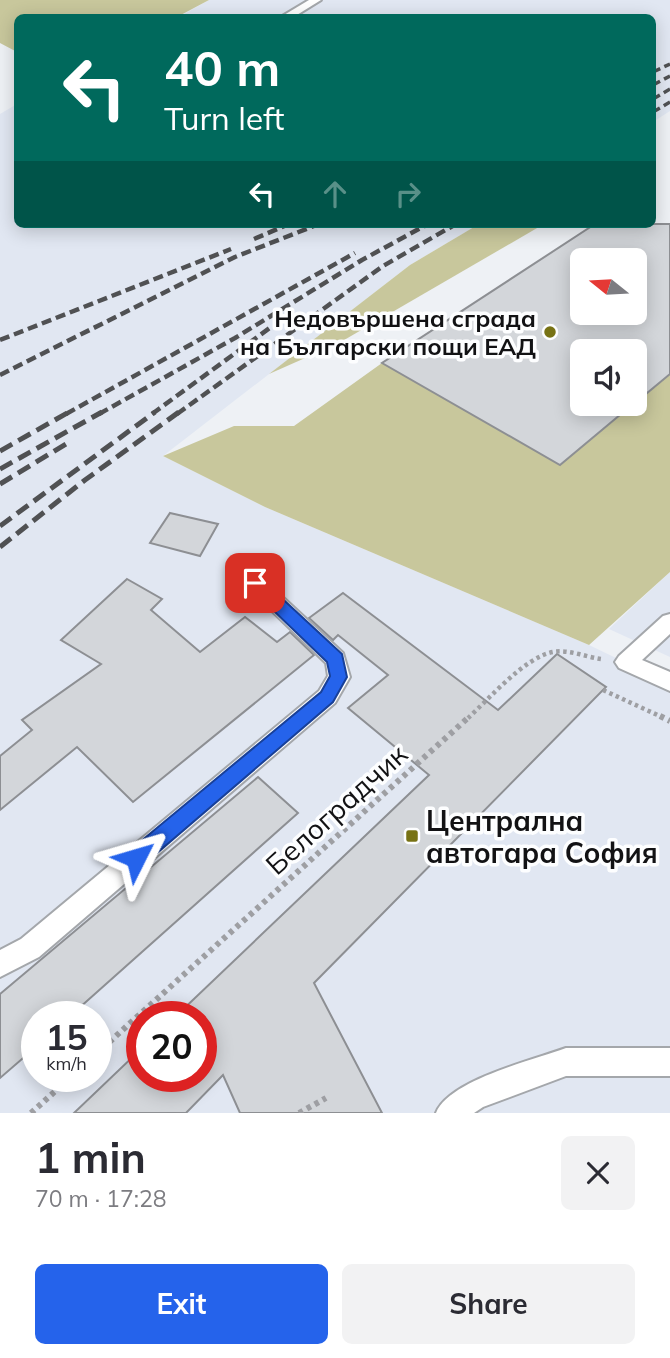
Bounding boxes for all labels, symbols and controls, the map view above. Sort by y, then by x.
text: 40 m [164,37,280,98]
icon: left [49,42,140,133]
text: Turn left [164,98,284,138]
icon: left [243,175,281,213]
icon: ahead [316,175,354,213]
icon: right [389,175,427,213]
north arrow [570,248,648,326]
map controls [570,248,647,416]
place label: Недовършена сграда на Български пощи ЕАД [240,303,536,361]
marker: Недовършена сграда на Български пощи ЕАД [542,324,558,340]
button: sound [570,339,647,416]
pin [225,553,285,613]
icon: arrive [236,564,274,602]
street label: Белоградчик [258,736,415,882]
place label: Централна автогара София [426,803,658,870]
position arrow [99,821,173,895]
marker: Централна автогара София [404,828,420,844]
speed limit sign: 20 [126,1001,217,1092]
text: 15 [45,1015,88,1059]
text: km/h [46,1052,87,1075]
text: 1 min [35,1131,146,1184]
button: close [561,1136,635,1210]
text: 70 m · 17:28 [35,1184,167,1213]
button: Exit [35,1264,328,1344]
button: Share [342,1264,635,1344]

